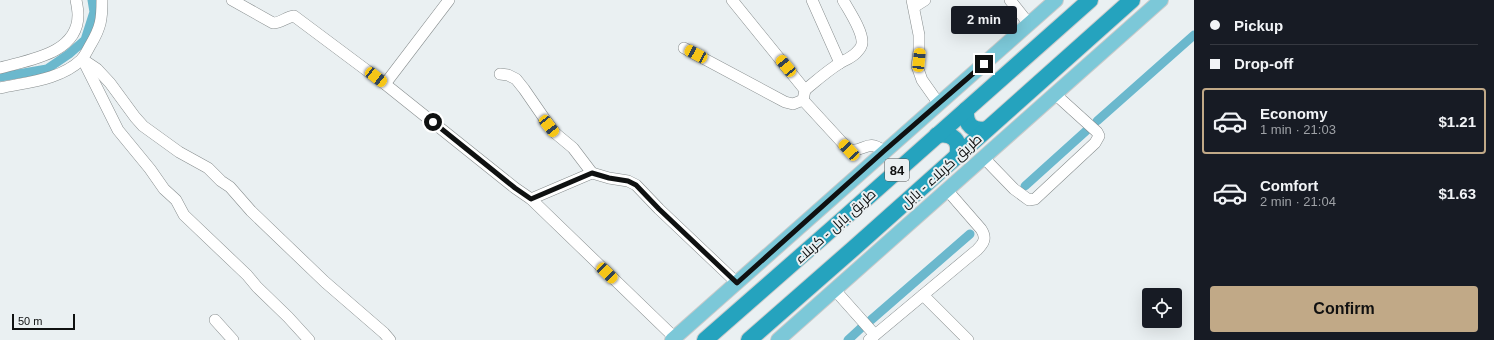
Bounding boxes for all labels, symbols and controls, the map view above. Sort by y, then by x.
callout: 2 min [951,6,1017,34]
text: 2 min [967,12,1001,27]
text: Pickup [1234,17,1283,34]
car [683,43,709,65]
car [912,47,926,73]
car [774,53,798,79]
route end [975,55,993,73]
text: Drop-off [1234,55,1293,72]
car [363,65,389,89]
icon: car [1212,103,1248,139]
text: Economy [1260,105,1328,122]
route start [424,113,442,131]
car [537,113,561,139]
text: $1.21 [1438,113,1476,130]
text: 1 min · 21:03 [1260,122,1336,137]
street label: طريق كربلاء - بابل [897,130,985,212]
car [836,137,862,163]
road number: 84 [885,159,909,181]
icon: car [1212,175,1248,211]
text: Comfort [1260,177,1318,194]
street label: طريق بابل - كربلاء [791,185,879,267]
text: $1.63 [1438,185,1476,202]
text: 2 min · 21:04 [1260,194,1336,209]
car [594,260,620,286]
button: Confirm [1210,286,1478,332]
map controls [1142,288,1182,328]
button: locate [1142,288,1182,328]
scale bar [12,312,75,331]
text: 50 m [18,315,42,327]

